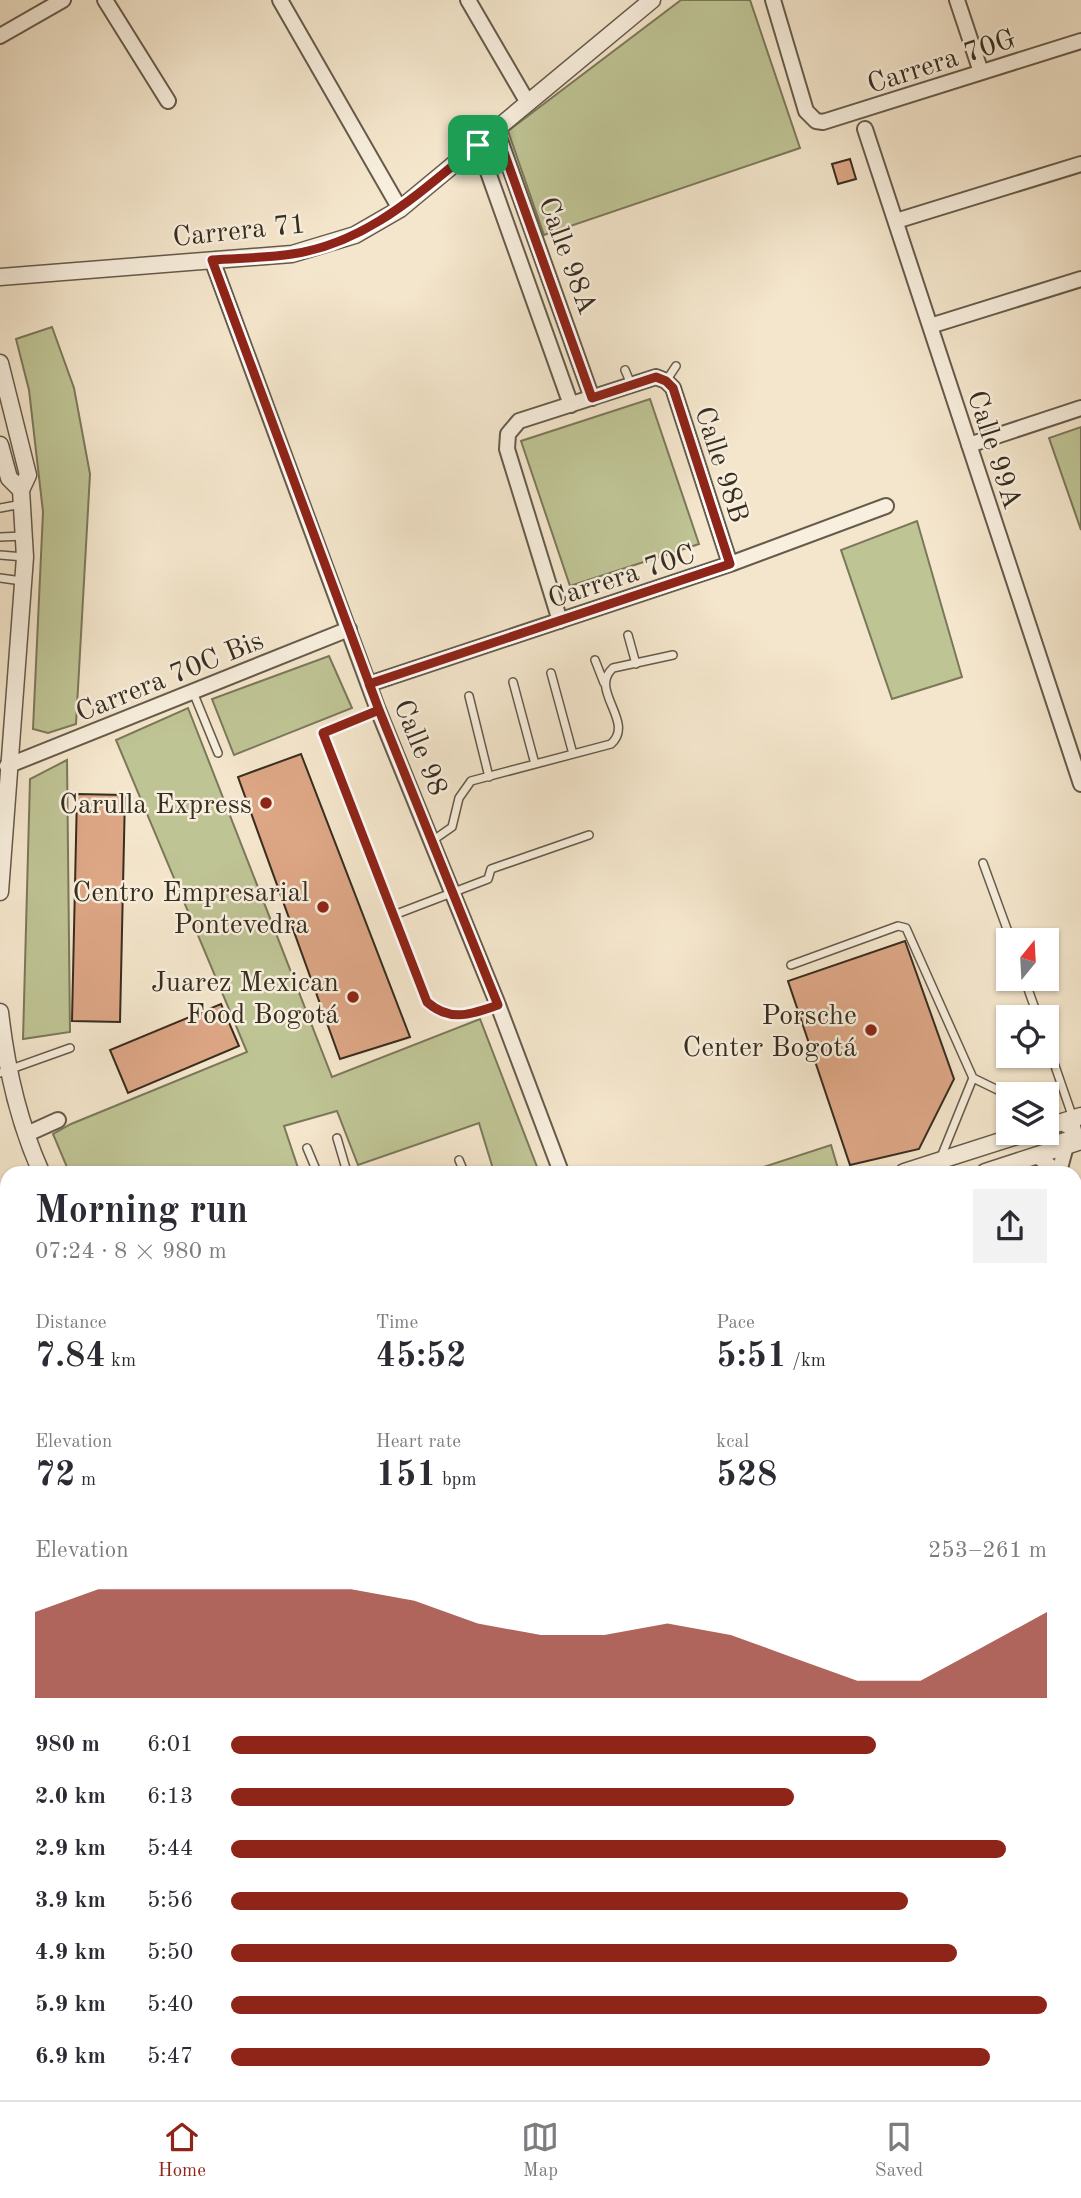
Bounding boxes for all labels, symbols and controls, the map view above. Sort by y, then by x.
street label: Carrera 70G [864,26,1020,100]
pin [448,115,508,175]
icon: arrive [459,126,497,164]
street label: Calle 98A [532,194,600,318]
street label: Carrera 71 [171,211,307,253]
street label: Calle 99A [961,387,1025,512]
street label: Calle 98B [688,403,752,526]
street label: Carrera 70C [545,541,699,615]
street label: Carrera 70C Bis [72,627,268,728]
street label: Calle 98 [387,696,451,800]
place label: Carulla Express [59,792,252,820]
marker: Carulla Express [258,795,274,811]
place label: Centro Empresarial Pontevedra [72,880,309,940]
marker: Centro Empresarial Pontevedra [315,899,331,915]
north arrow [996,928,1059,990]
map controls [996,928,1059,1145]
place label: Juarez Mexican Food Bogotá [151,970,339,1030]
marker: Juarez Mexican Food Bogotá [345,989,361,1005]
place label: Porsche Center Bogotá [682,1003,857,1063]
button: locate [996,1005,1059,1068]
marker: Porsche Center Bogotá [863,1022,879,1038]
button: layers [996,1082,1059,1145]
button: share [973,1189,1047,1263]
text: Morning run [35,1193,248,1231]
text: 07:24 · 8 × 980 m [35,1240,227,1263]
text: Distance [35,1314,107,1333]
text: Time [376,1314,418,1333]
text: Pace [716,1314,755,1333]
text: 7.84 [35,1339,106,1374]
text: 45:52 [376,1339,467,1374]
text: 5:51 [716,1339,787,1374]
text: km [106,1352,136,1371]
text: /km [787,1352,826,1371]
text: Elevation [35,1433,112,1452]
text: Heart rate [376,1433,461,1452]
text: kcal [716,1433,749,1452]
text: 72 [35,1458,76,1493]
text: 151 [376,1458,437,1493]
text: 528 [716,1458,777,1493]
text: m [76,1471,96,1490]
text: bpm [437,1471,477,1490]
text: Elevation [35,1539,129,1562]
text: 253–261 m [928,1539,1047,1562]
text: 980 m [35,1733,100,1756]
text: 6:01 [147,1733,193,1756]
text: 2.0 km [35,1785,106,1808]
text: 6:13 [147,1785,193,1808]
text: 2.9 km [35,1837,106,1860]
text: 5:44 [147,1837,193,1860]
text: 3.9 km [35,1889,106,1912]
text: 5:56 [147,1889,193,1912]
text: 4.9 km [35,1941,106,1964]
text: 5:50 [147,1941,193,1964]
text: 5.9 km [35,1993,106,2016]
text: 5:40 [147,1993,193,2016]
text: 6.9 km [35,2045,106,2068]
text: 5:47 [147,2045,193,2068]
tab: Home [158,2118,206,2183]
tab: Map [521,2118,559,2183]
tab: Saved [875,2118,923,2183]

